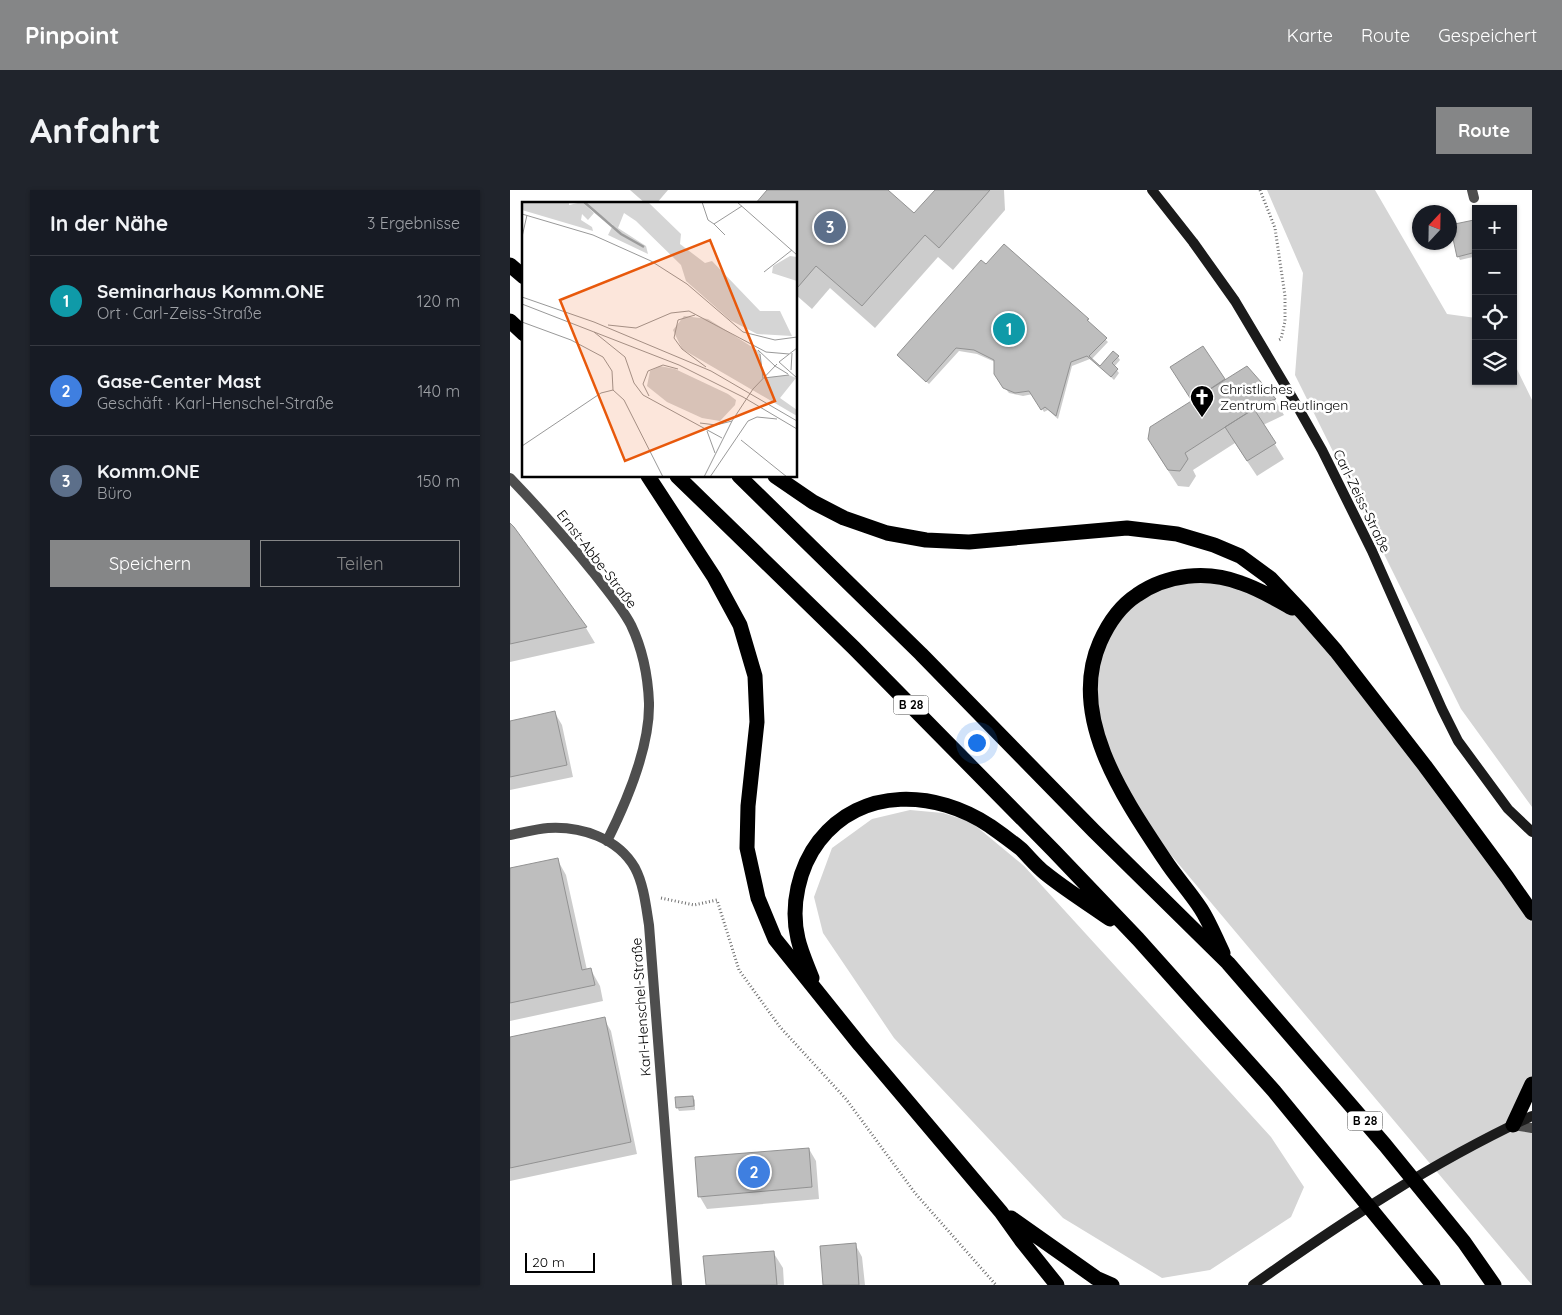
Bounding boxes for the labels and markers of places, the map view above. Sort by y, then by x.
pin: 3 [814,208,846,246]
pin: 1 [993,310,1025,348]
place label: Christliches Zentrum Reutlingen [1220,380,1348,414]
church icon: Christliches Zentrum Reutlingen [1189,384,1215,418]
pin: 2 [738,1153,770,1191]

